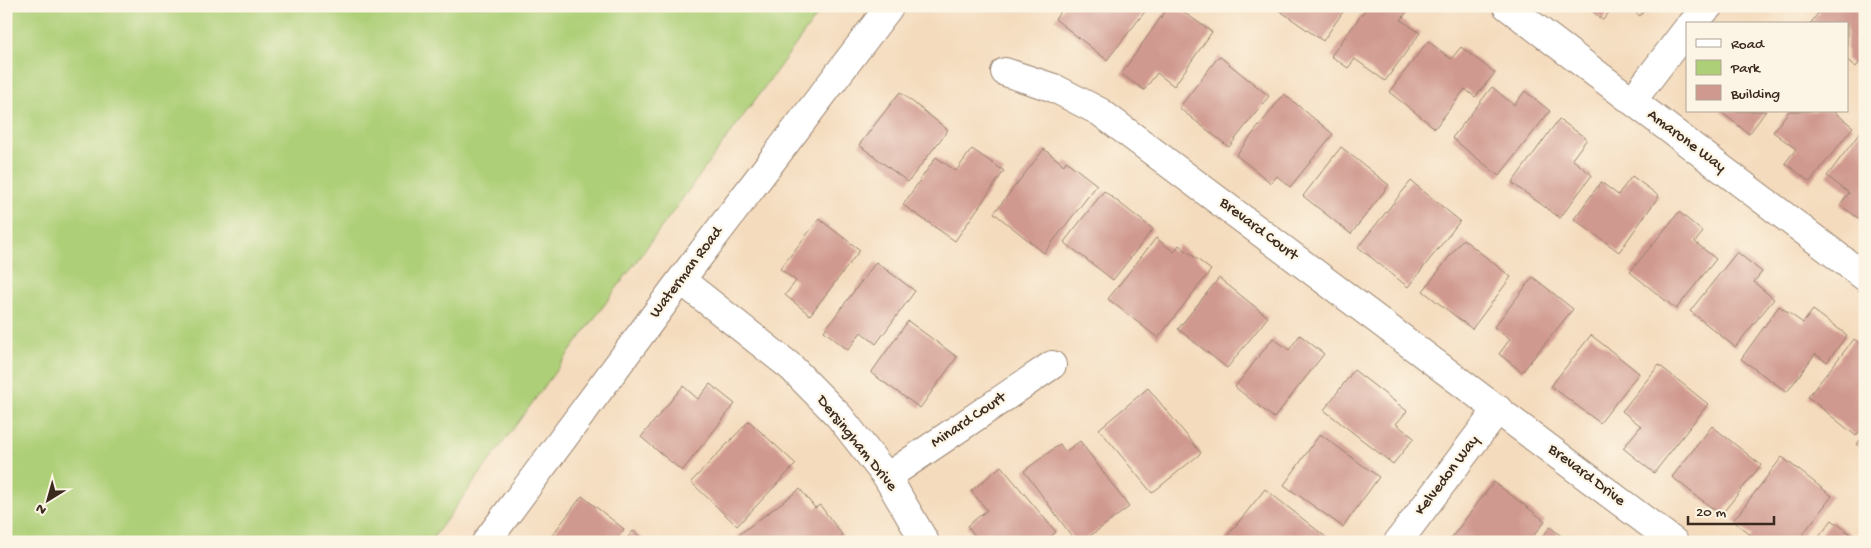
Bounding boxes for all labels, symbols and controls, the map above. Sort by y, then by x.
legend [1686,22,1848,112]
text: Road [1731,36,1765,54]
text: Park [1730,60,1761,78]
text: Building [1730,86,1780,104]
street label: Amarone Way [1643,106,1729,178]
street label: Brevard Court [1214,194,1302,267]
street label: Waterman Road [646,222,729,322]
street label: Minard Court [928,388,1011,453]
street label: Dersingham Drive [811,391,901,496]
street label: Kelvedon Way [1412,432,1484,520]
street label: Brevard Drive [1543,440,1629,512]
north arrow [22,476,72,526]
scale bar [1688,493,1775,525]
text: N [33,499,50,518]
text: 20 m [1696,504,1726,522]

